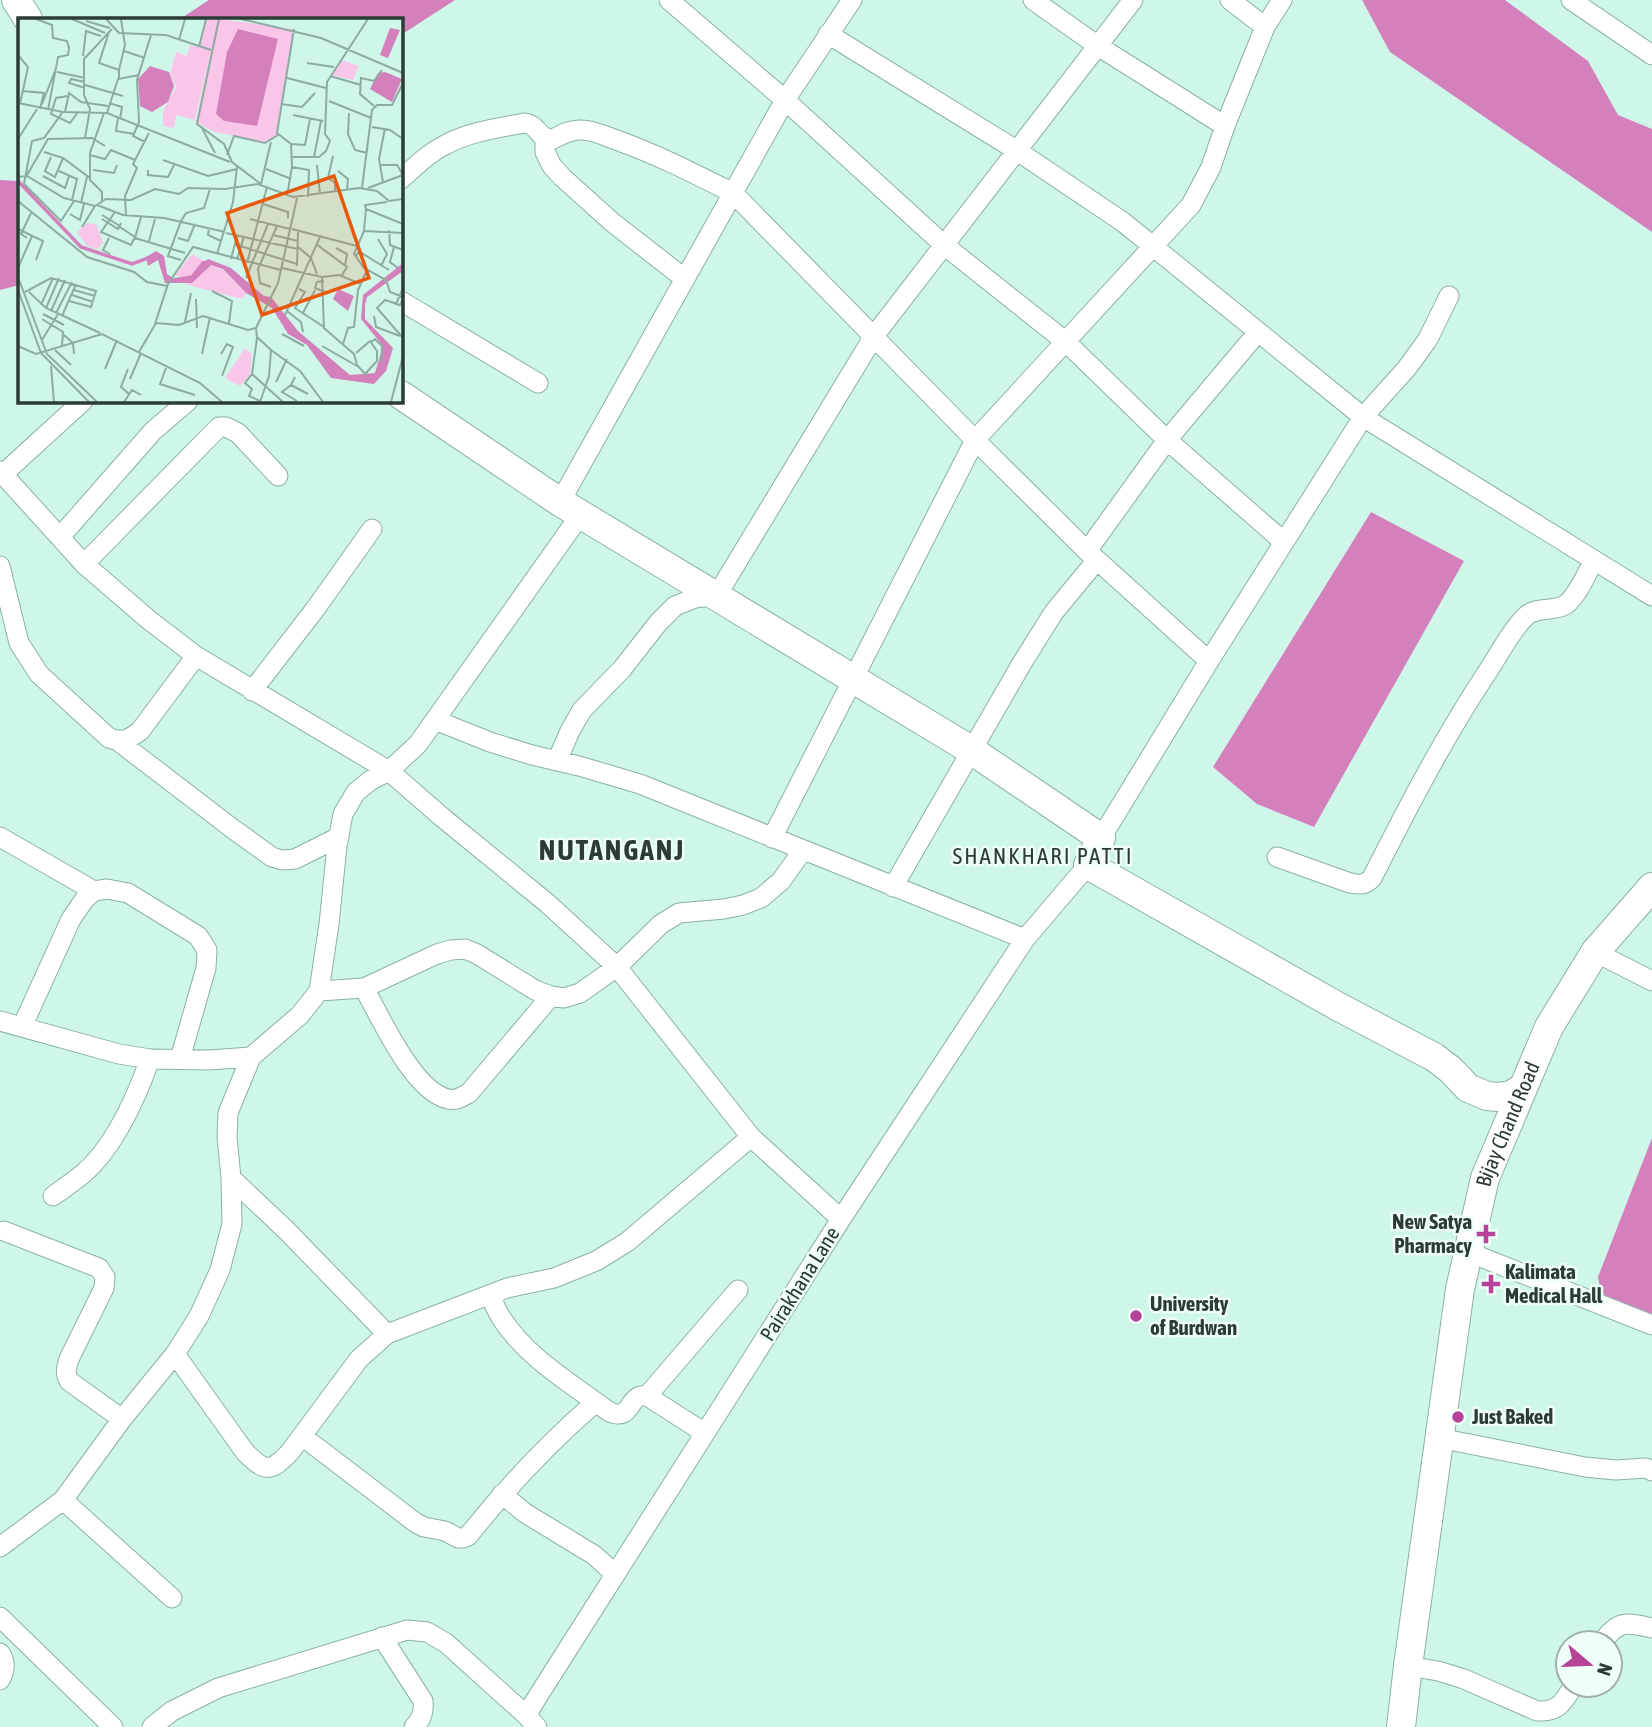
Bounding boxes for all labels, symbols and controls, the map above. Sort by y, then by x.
inset map [18,18,402,402]
district label: NUTANGANJ [539,834,685,866]
district label: SHANKHARI PATTI [952,843,1134,869]
street label: Bijay Chand Road [1470,1058,1544,1189]
place label: New Satya Pharmacy [1392,1209,1472,1257]
street label: Pairakhana Lane [755,1222,844,1345]
marker: New Satya Pharmacy [1478,1226,1494,1242]
place label: Kalimata Medical Hall [1505,1259,1603,1307]
marker: Kalimata Medical Hall [1483,1276,1499,1292]
place label: University of Burdwan [1150,1291,1237,1339]
marker: University of Burdwan [1128,1308,1144,1324]
place label: Just Baked [1471,1404,1553,1428]
marker: Just Baked [1450,1409,1466,1425]
north arrow [1554,1629,1624,1699]
text: N [1593,1661,1617,1678]

